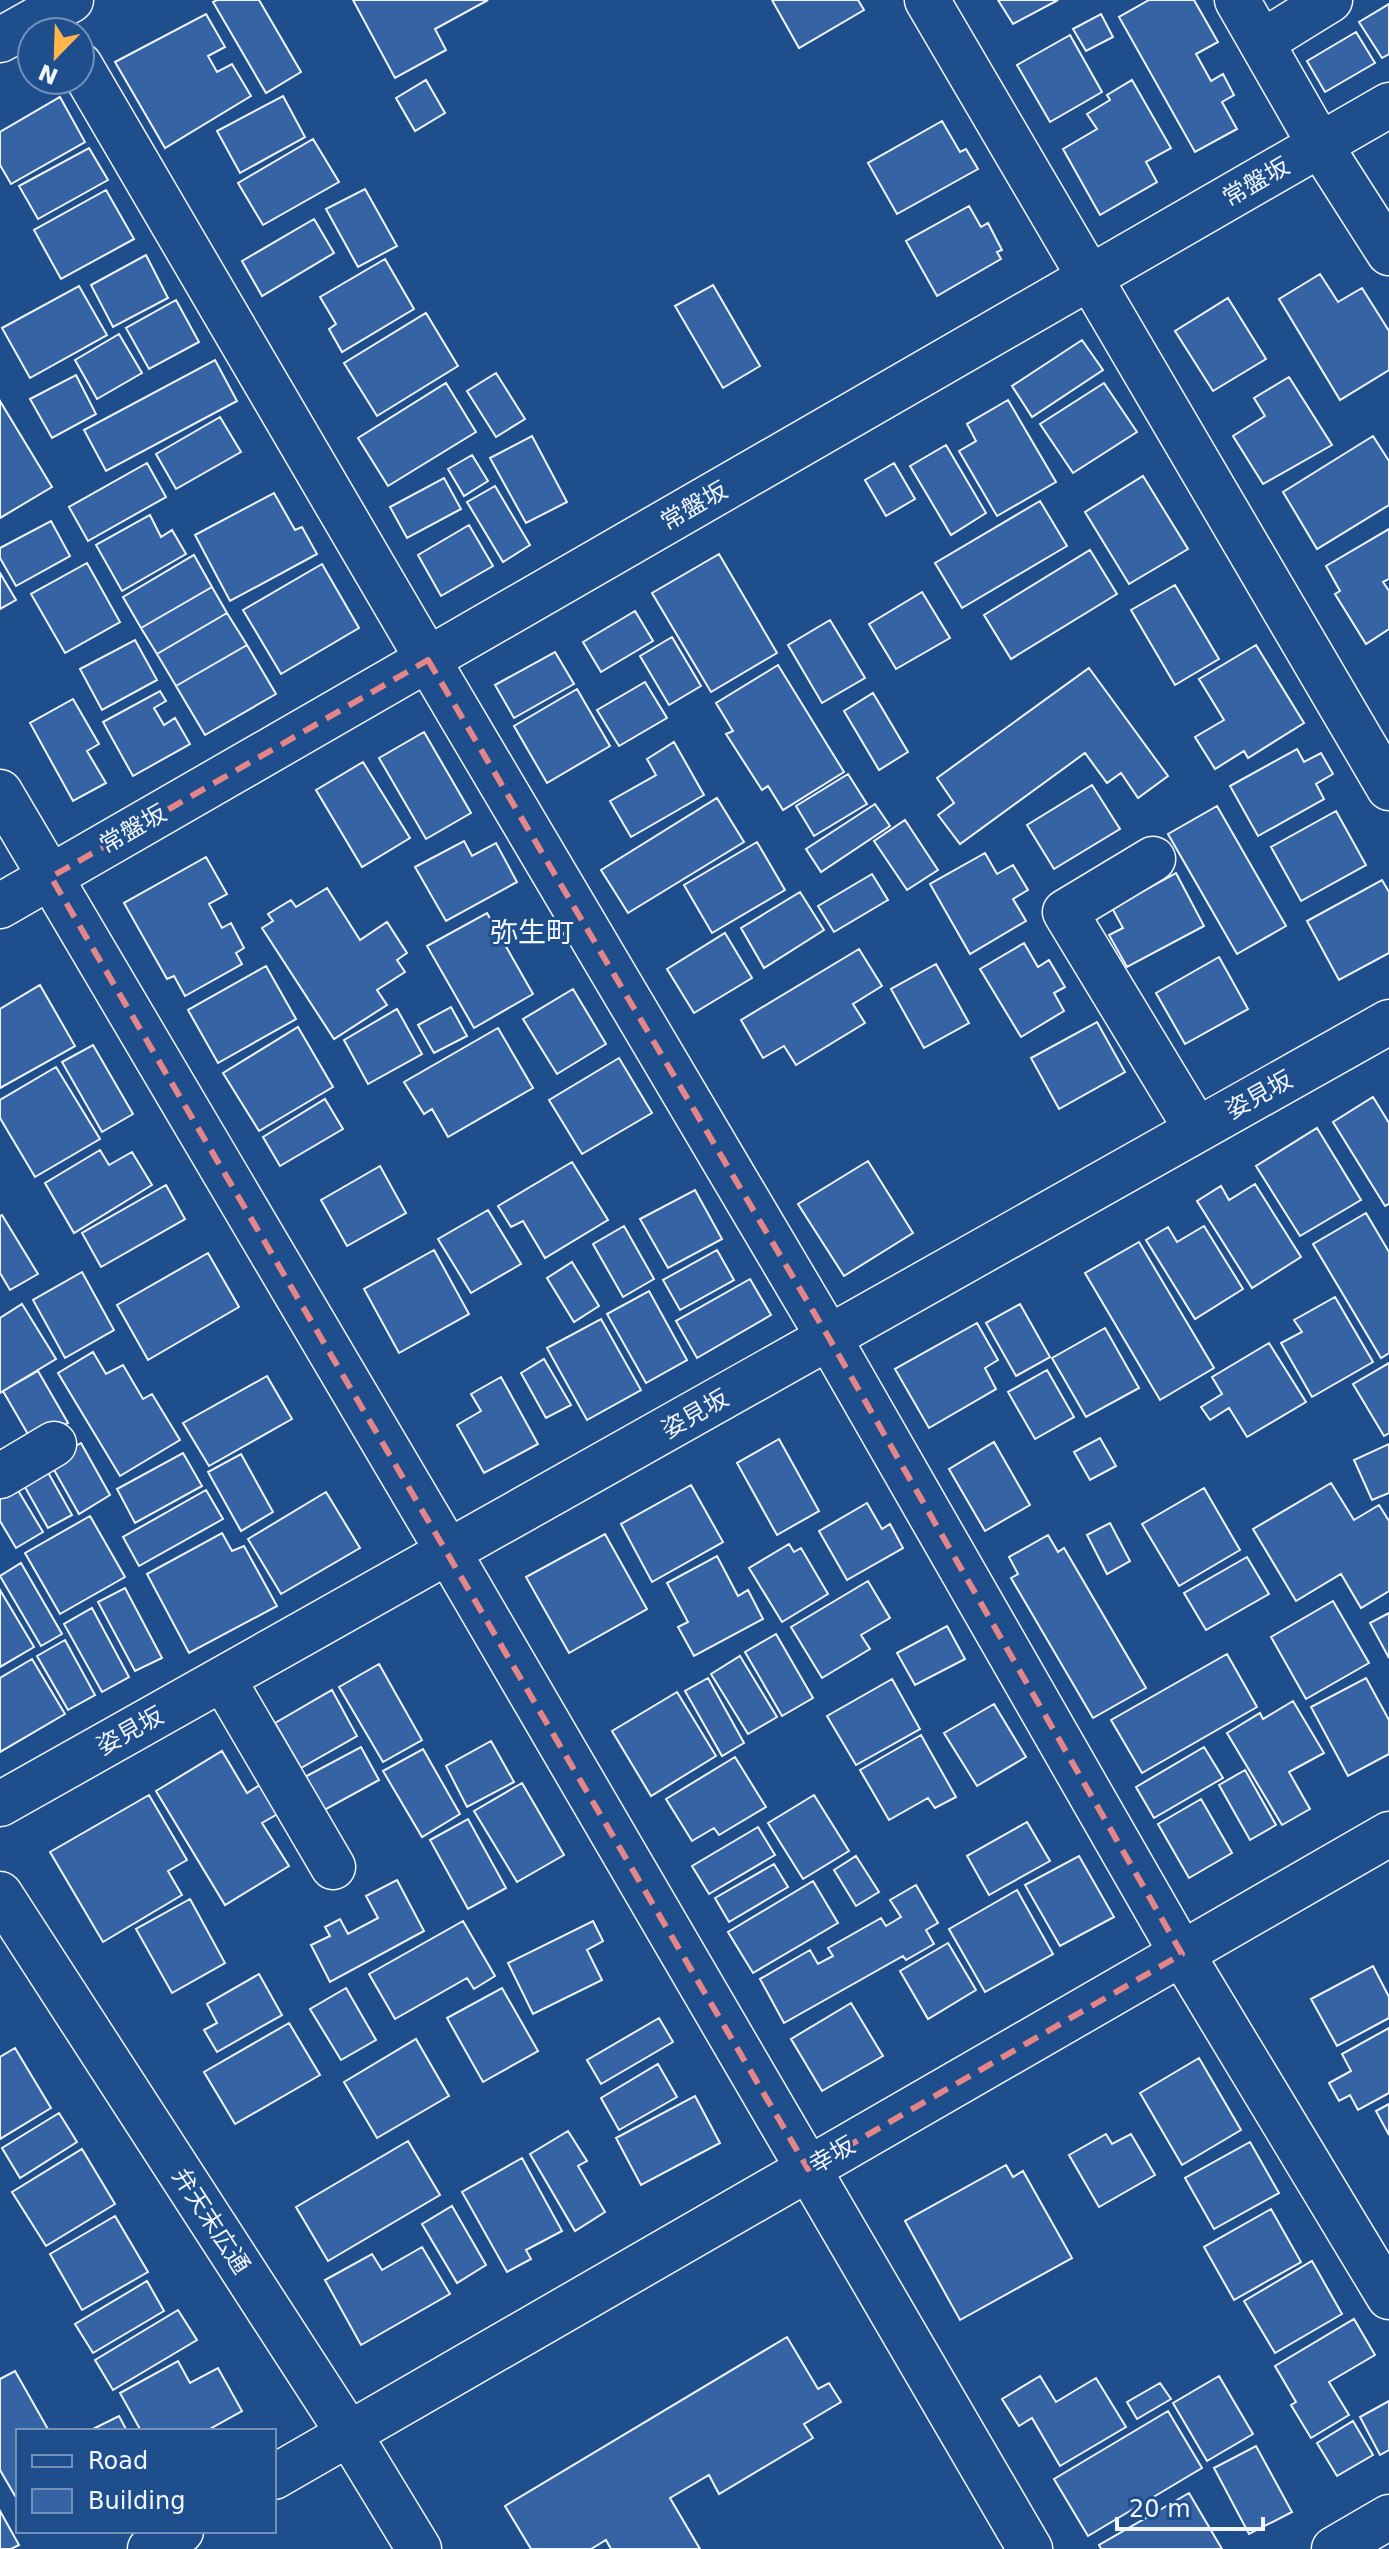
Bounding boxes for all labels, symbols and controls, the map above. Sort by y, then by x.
north arrow [16,16,96,96]
text: N [35,59,62,89]
street label: 常盤坂 [1218,152,1294,212]
street label: 常盤坂 [656,476,732,536]
street label: 常盤坂 [95,799,171,859]
district label: 弥生町 [490,916,574,949]
street label: 姿見坂 [1221,1065,1297,1125]
street label: 姿見坂 [657,1384,733,1444]
street label: 姿見坂 [92,1701,168,1761]
street label: 幸坂 [804,2131,860,2179]
street label: 弁天末広通 [167,2163,255,2279]
legend [16,2429,276,2533]
text: Road [88,2447,148,2475]
scale bar [1117,2481,1263,2531]
text: Building [88,2487,185,2515]
text: 20 m [1129,2495,1191,2523]

